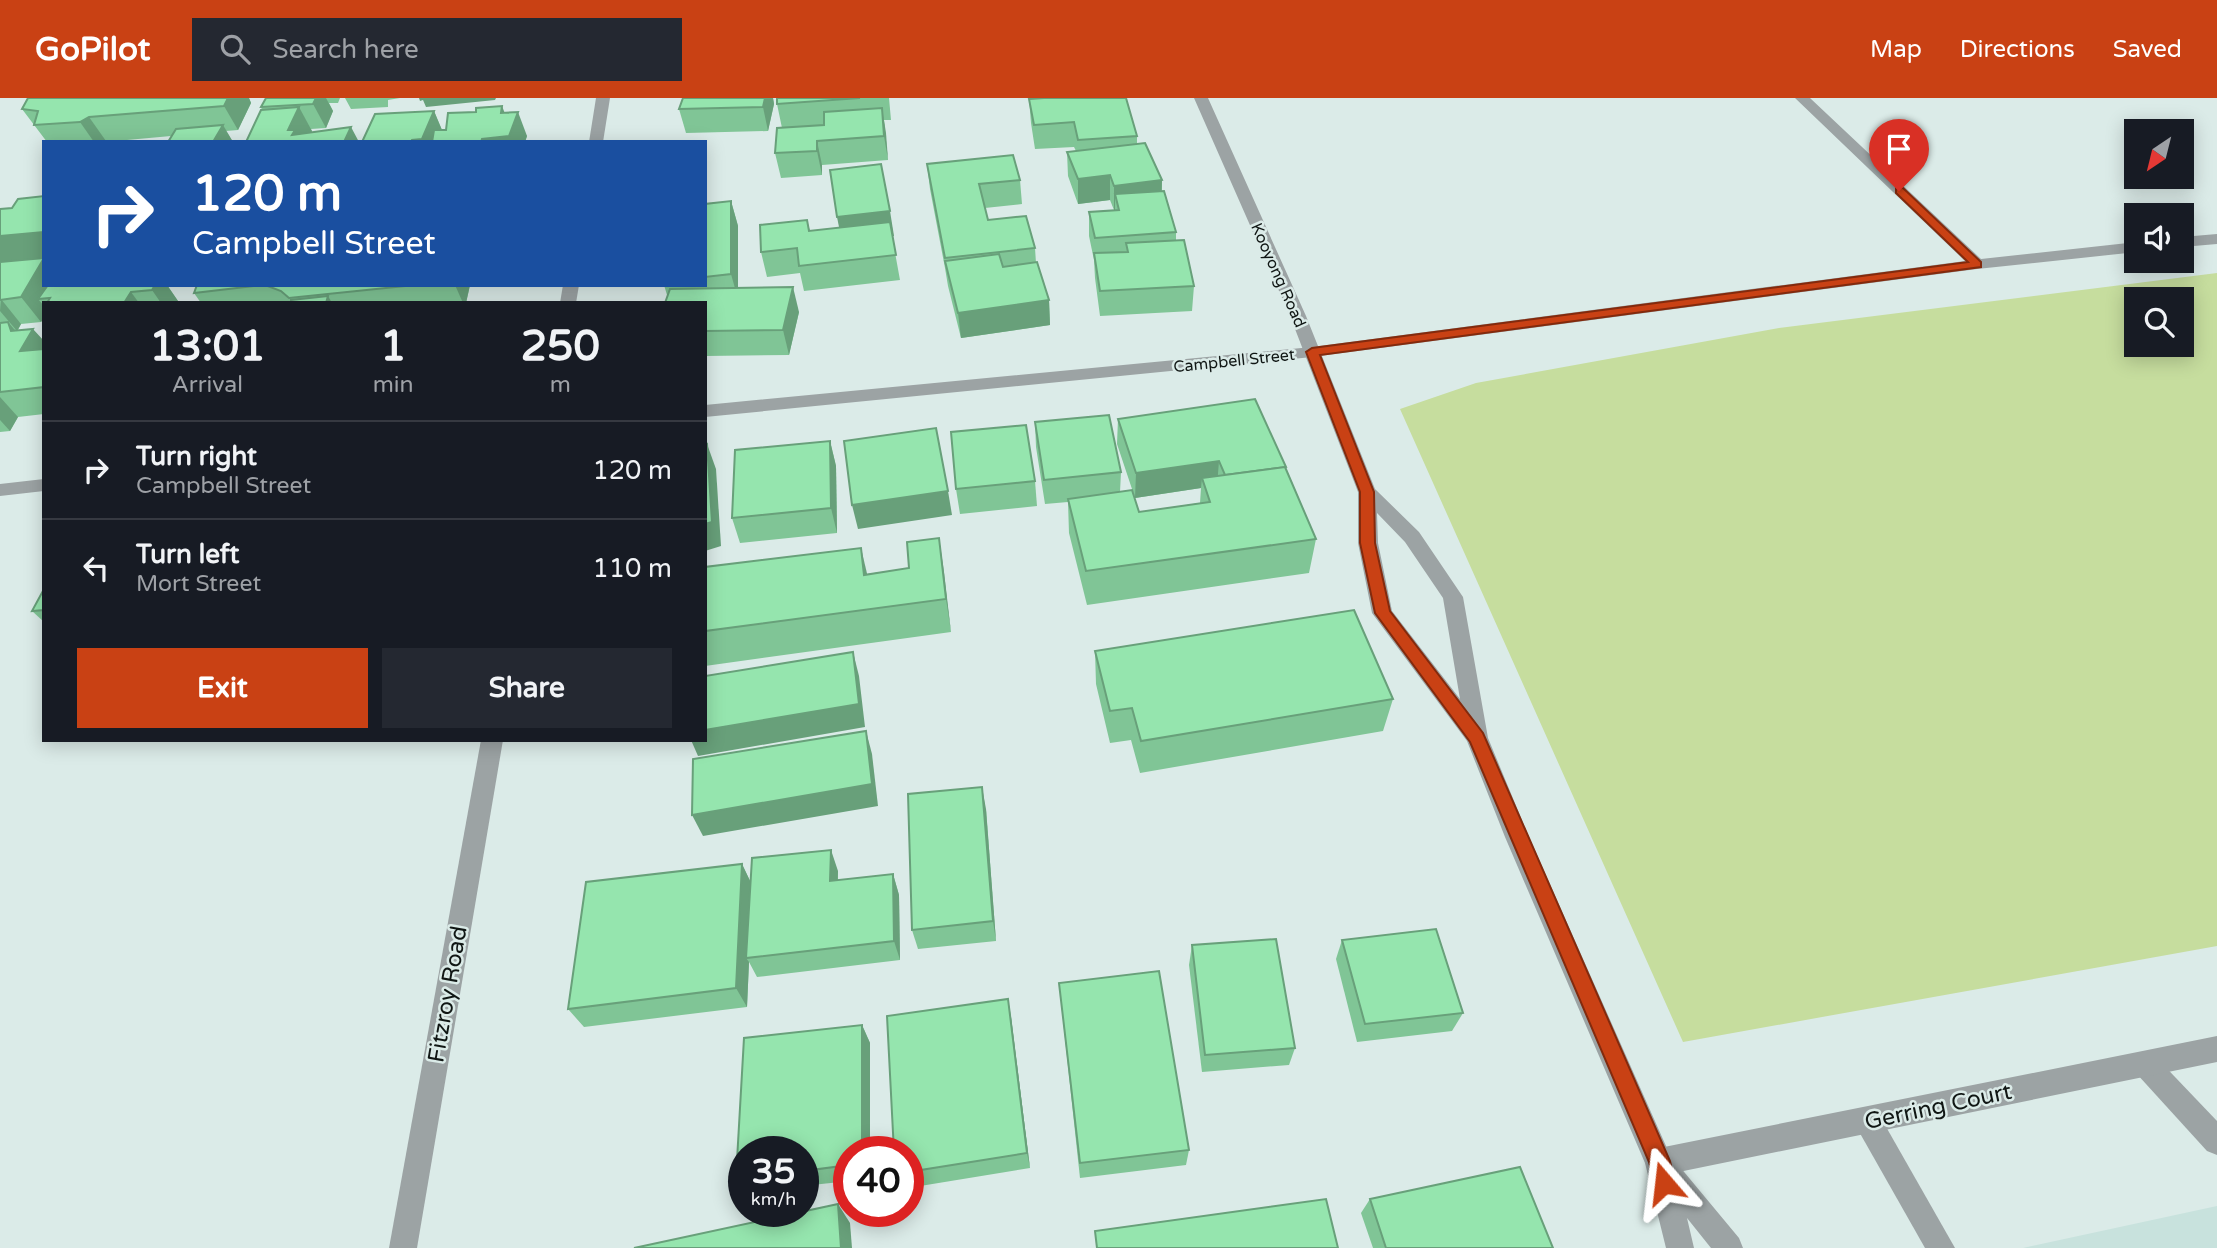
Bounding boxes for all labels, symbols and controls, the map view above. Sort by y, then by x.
search box [192,18,682,81]
text: GoPilot [35,30,150,69]
icon: search [216,30,254,68]
text: Search here [272,34,419,65]
text: Map [1870,35,1922,64]
text: Directions [1960,35,2075,64]
text: Saved [2113,35,2182,64]
pin [1869,119,1929,191]
north arrow [2124,119,2194,189]
map controls [2124,119,2194,357]
icon: arrive [1880,130,1918,168]
text: 120 m [192,165,342,224]
icon: right [77,168,168,259]
button: sound [2124,203,2194,273]
street label: Kooyong Road [1246,220,1310,331]
text: Campbell Street [192,225,436,263]
button: search [2124,287,2194,357]
text: 13:01 [149,321,266,372]
text: 1 [380,321,406,372]
text: 250 [521,321,600,372]
street label: Campbell Street [1172,345,1296,377]
text: Arrival [172,371,243,399]
text: min [373,371,414,399]
text: m [550,371,571,399]
text: Turn right [136,441,257,472]
icon: right [77,451,115,489]
text: 120 m [592,455,672,486]
text: Campbell Street [136,472,311,500]
text: Turn left [136,539,239,570]
icon: left [77,549,115,587]
text: 110 m [592,553,672,584]
text: Mort Street [136,570,261,598]
button: Exit [77,648,368,728]
button: Share [382,648,672,728]
street label: Fitzroy Road [422,924,474,1065]
street label: Gerring Court [1862,1078,2014,1136]
speed limit sign: 40 [833,1136,924,1227]
position arrow [1627,1146,1701,1220]
text: 35 [752,1151,795,1193]
text: km/h [751,1188,796,1210]

